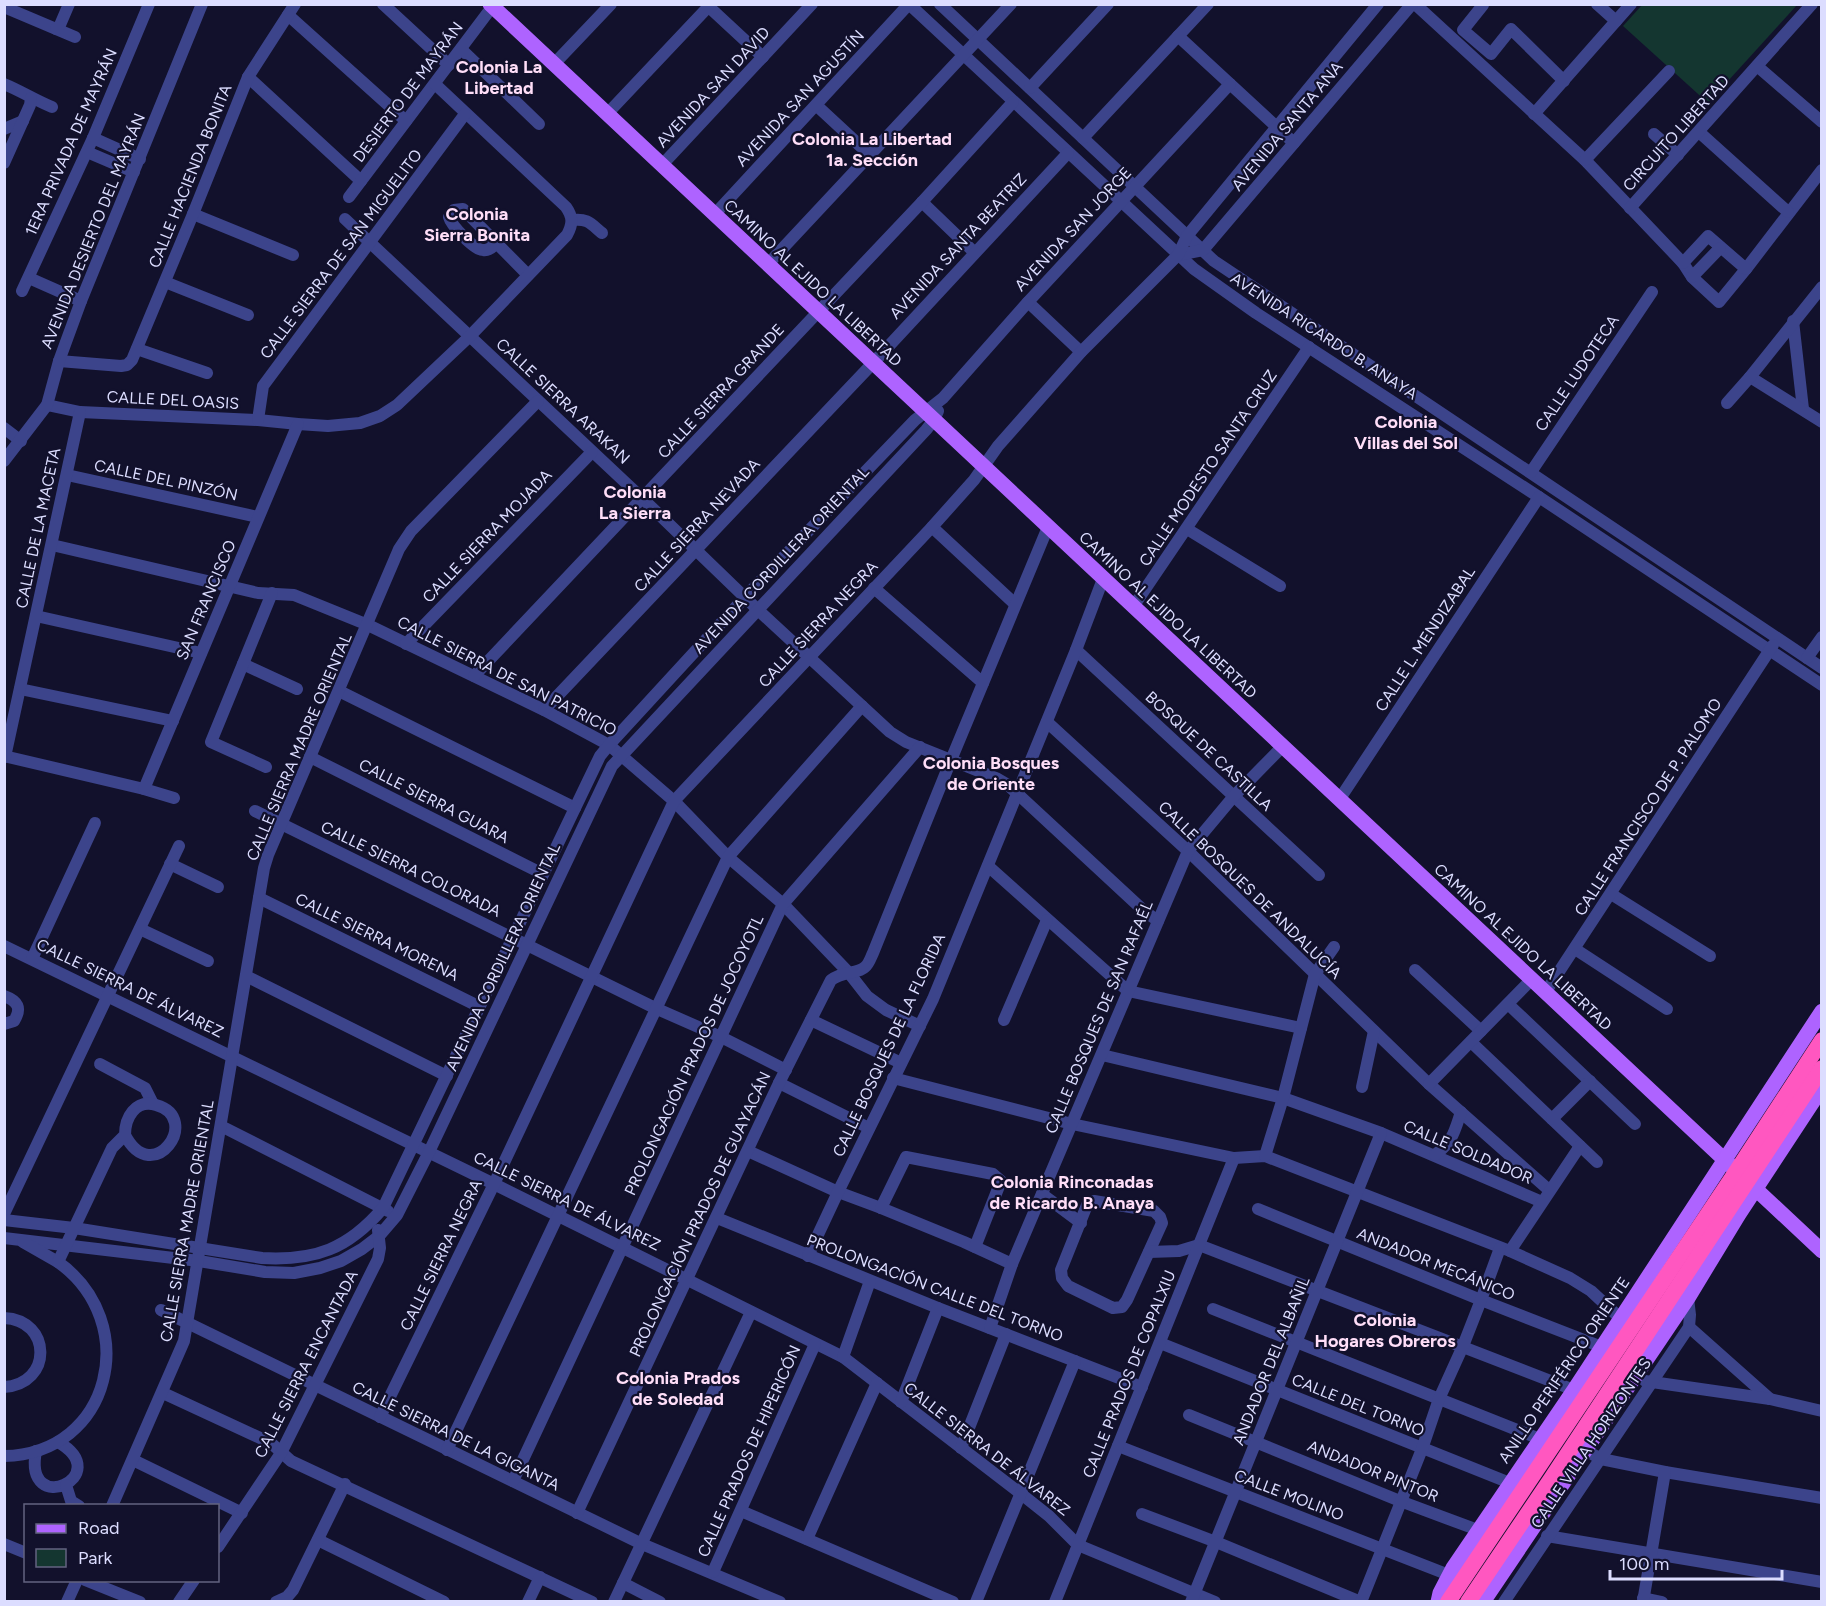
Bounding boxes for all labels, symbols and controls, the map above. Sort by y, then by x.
street label: DESIERTO DE MAYRÁN [349,18,467,166]
street label: AVENIDA SAN DAVID [652,23,774,151]
street label: AVENIDA SAN AGUSTÍN [732,26,868,170]
street label: 1ERA PRIVADA DE MAYRÁN [21,45,121,239]
district label: Colonia La Libertad [456,56,542,99]
street label: AVENIDA SANTA ANA [1227,57,1347,194]
street label: CIRCUITO LIBERTAD [1619,71,1733,195]
street label: CALLE HACIENDA BONITA [144,81,236,270]
street label: AVENIDA DESIERTO DEL MAYRÁN [37,110,149,352]
district label: Colonia La Libertad 1a. Sección [792,128,952,171]
street label: CALLE SIERRA DE SAN MIGUELITO [256,146,426,362]
street label: AVENIDA SAN JORGE [1011,163,1135,295]
street label: AVENIDA SANTA BEATRIZ [886,169,1030,323]
street label: CAMINO AL EJIDO LA LIBERTAD [720,196,906,370]
district label: Colonia Sierra Bonita [424,203,530,246]
street label: AVENIDA RICARDO B. ANAYA [1227,268,1421,404]
street label: CALLE LUDOTECA [1531,311,1623,435]
street label: CALLE SIERRA GRANDE [654,320,788,462]
street label: CALLE SIERRA ARAKAN [492,334,634,468]
street label: CALLE MODESTO SANTA CRUZ [1135,366,1281,570]
street label: CALLE DEL OASIS [106,387,240,413]
district label: Colonia Villas del Sol [1354,411,1458,454]
street label: CALLE DE LA MACETA [12,446,64,610]
street label: CALLE SIERRA NEVADA [630,454,764,596]
street label: CALLE DEL PINZÓN [93,456,239,504]
street label: AVENIDA CORDILLERA ORIENTAL [689,462,873,658]
street label: CALLE SIERRA MOJADA [418,465,556,607]
district label: Colonia La Sierra [599,481,671,524]
street label: CAMINO AL EJIDO LA LIBERTAD [1075,528,1261,702]
street label: SAN FRANCISCO [172,537,240,663]
street label: CALLE SIERRA NEGRA [755,557,882,691]
street label: CALLE L. MENDIZABAL [1371,562,1479,715]
street label: CALLE SIERRA DE SAN PATRICIO [394,612,620,740]
street label: CALLE SIERRA MADRE ORIENTAL [242,630,356,864]
street label: BOSQUE DE CASTILLA [1142,687,1276,815]
street label: CALLE FRANCISCO DE P. PALOMO [1570,695,1726,919]
district label: Colonia Bosques de Oriente [923,752,1060,795]
street label: CALLE SIERRA GUARA [356,755,512,847]
street label: CALLE BOSQUES DE ANDALUCÍA [1154,797,1346,983]
street label: CALLE SIERRA COLORADA [318,817,504,921]
street label: AVENIDA CORDILLERA ORIENTAL [442,840,565,1074]
street label: CAMINO AL EJIDO LA LIBERTAD [1430,860,1616,1034]
street label: CALLE SIERRA MORENA [292,889,462,985]
street label: CALLE BOSQUES DE SAN RAFAÉL [1041,897,1157,1136]
street label: PROLONGACIÓN PRADOS DE JOCOYOTL [621,911,768,1198]
street label: CALLE BOSQUES DE LA FLORIDA [829,930,949,1160]
street label: CALLE SIERRA DE ÁLVAREZ [33,934,227,1042]
street label: PROLONGACIÓN PRADOS DE GUAYACÁN [625,1068,775,1360]
street label: CALLE SIERRA MADRE ORIENTAL [156,1098,218,1343]
street label: CALLE SOLDADOR [1401,1116,1535,1188]
street label: CALLE SIERRA DE ÁLVAREZ [470,1147,664,1255]
district label: Colonia Rinconadas de Ricardo B. Anaya [990,1171,1154,1214]
street label: CALLE SIERRA NEGRA [396,1176,486,1334]
street label: ANDADOR MECÁNICO [1354,1224,1518,1304]
street label: PROLONGACIÓN CALLE DEL TORNO [804,1230,1066,1346]
street label: CALLE SIERRA ENCANTADA [250,1267,362,1461]
street label: CALLE PRADOS DE COPALXIU [1079,1268,1179,1480]
street label: ANDADOR DEL ALBAÑIL [1228,1273,1314,1448]
street label: ANILLO PERIFÉRICO ORIENTE [1494,1273,1634,1467]
district label: Colonia Hogares Obreros [1314,1309,1456,1352]
street label: CALLE PRADOS DE HIPERICÓN [694,1342,804,1560]
street label: CALLE VILLA HORIZONTES [1527,1354,1655,1532]
district label: Colonia Prados de Soledad [616,1367,741,1410]
street label: CALLE DEL TORNO [1289,1370,1427,1440]
street label: CALLE SIERRA DE LA GIGANTA [349,1377,563,1495]
street label: CALLE SIERRA DE ÁLVAREZ [900,1378,1074,1520]
street label: ANDADOR PINTOR [1305,1436,1441,1506]
street label: CALLE MOLINO [1232,1465,1346,1525]
legend [24,1504,219,1582]
text: Road [78,1517,119,1539]
scale bar [1610,1543,1782,1581]
text: Park [78,1547,113,1569]
text: 100 m [1619,1553,1669,1575]

